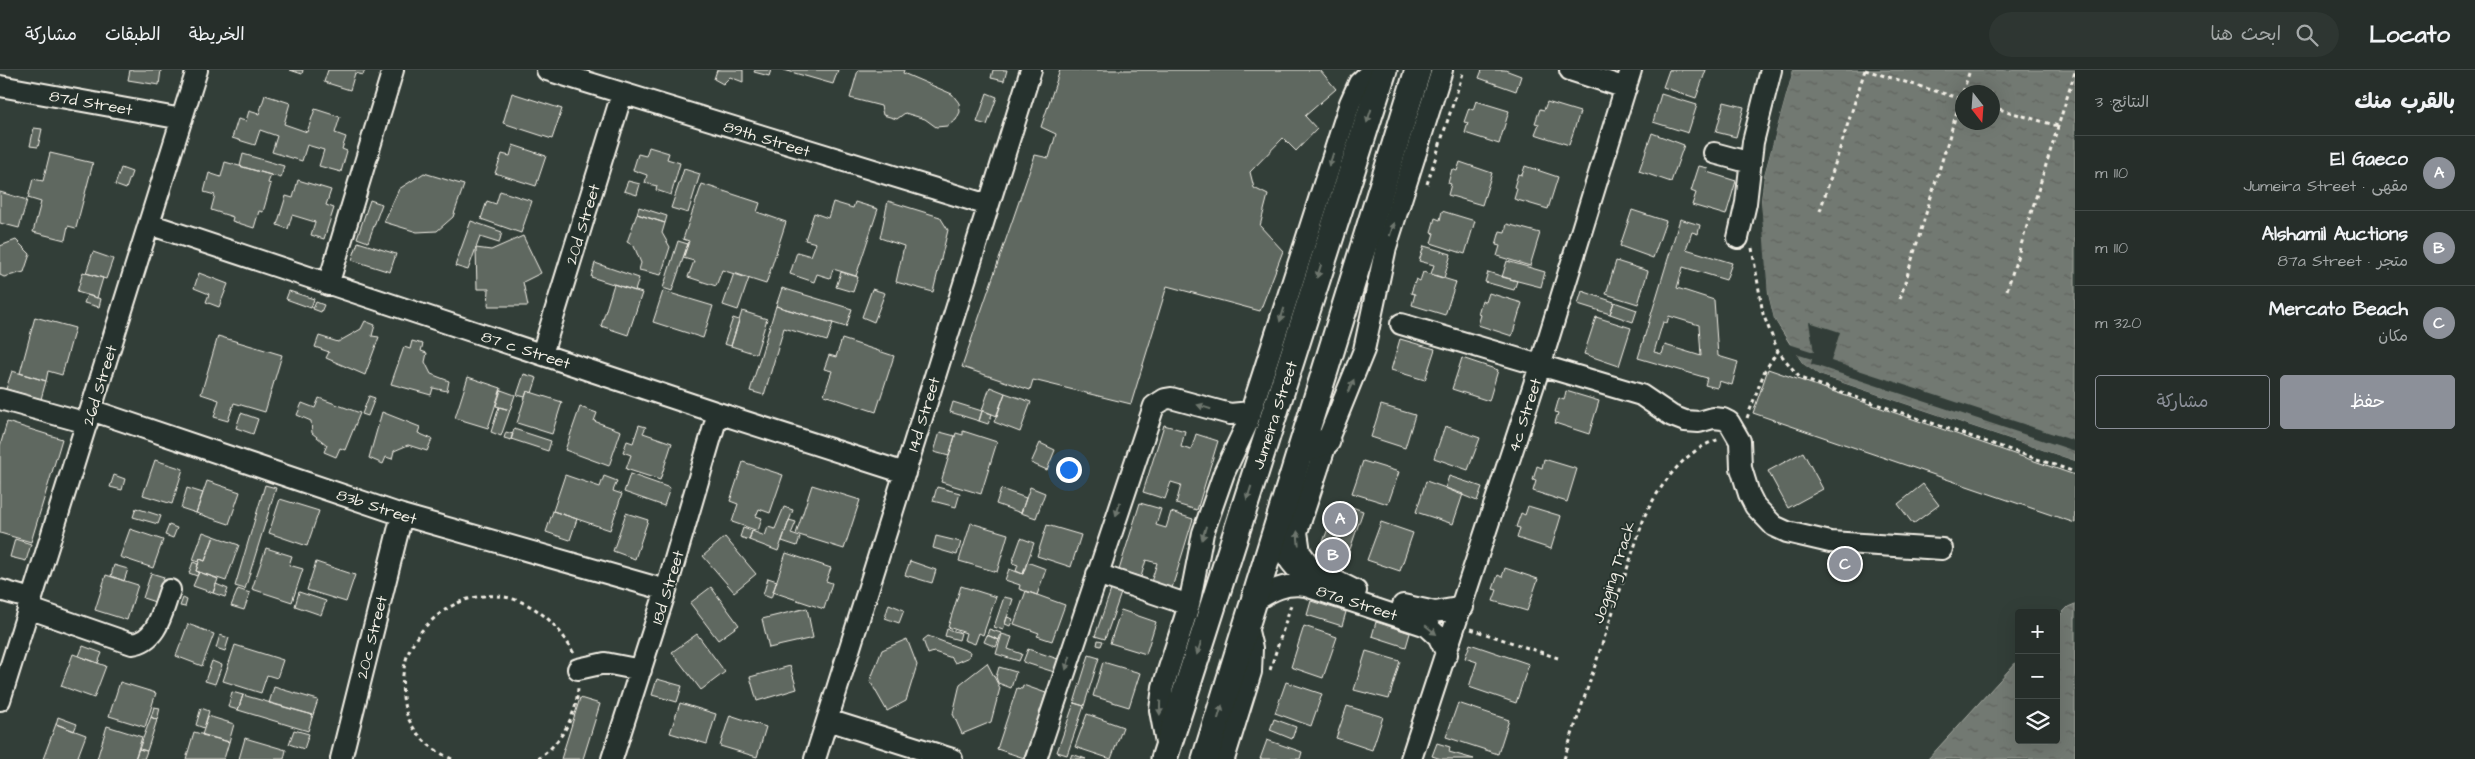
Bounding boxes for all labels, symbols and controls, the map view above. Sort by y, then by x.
search box [1989,12,2339,57]
text: Locato [2369,18,2450,52]
text: ابحث هنا [2210,21,2281,48]
icon: search [2293,21,2321,49]
text: مشاركة [25,22,77,47]
text: الطبقات [105,22,161,47]
text: الخريطة [189,22,245,47]
street label: 87d Street [47,85,135,121]
north arrow [1955,85,2000,130]
text: بالقرب منك [2354,87,2455,116]
text: النتائج: 3 [2095,91,2149,113]
one-way arrow [1364,109,1372,124]
street label: 89th Street [721,115,813,163]
text: El Gaeco [2330,146,2408,173]
one-way arrow [1327,153,1335,168]
text: 110 m [2095,162,2128,184]
text: A [2434,162,2444,184]
text: مقهى · Jumeira Street [2243,175,2408,197]
street label: 20d Street [560,181,606,267]
text: Alshamil Auctions [2262,221,2408,248]
one-way arrow [1388,222,1396,237]
text: 110 m [2095,237,2128,259]
text: B [2433,237,2445,259]
text: متجر · 87a Street [2278,250,2408,272]
one-way arrow [1315,264,1323,279]
text: Mercato Beach [2269,296,2408,323]
one-way arrow [1278,308,1286,323]
text: 320 m [2095,312,2141,334]
text: C [2433,312,2445,334]
street label: 87 c Street [478,325,574,375]
text: مكان [2378,325,2408,347]
street label: 26d Street [77,342,123,428]
street label: Jumeira Street [1247,358,1303,472]
street label: 14d Street [902,374,946,454]
street label: 4c Street [1503,375,1547,455]
button: مشاركة [2095,375,2270,429]
button: حفظ [2280,375,2455,429]
one-way arrow [1347,379,1355,393]
one-way arrow [1196,403,1211,410]
your location [1056,457,1082,483]
street label: 83b Street [334,484,420,530]
one-way arrow [1244,485,1252,500]
pin: A [1324,500,1356,538]
one-way arrow [1114,501,1122,516]
street label: Jogging Track [1587,518,1642,626]
one-way arrow [1199,526,1207,541]
one-way arrow [1293,530,1301,546]
pin: B [1317,536,1349,574]
pin: C [1829,545,1861,583]
street label: 18d Street [646,547,690,627]
street label: 87a Street [1313,579,1401,627]
street label: 20c Street [351,593,393,681]
map controls [2015,609,2060,744]
button: + [2015,609,2060,654]
one-way arrow [1425,624,1438,635]
one-way arrow [1195,640,1203,655]
button: − [2015,654,2060,699]
one-way arrow [1064,656,1072,671]
button: layers [2015,699,2060,744]
one-way arrow [1156,700,1164,716]
one-way arrow [1216,705,1224,720]

